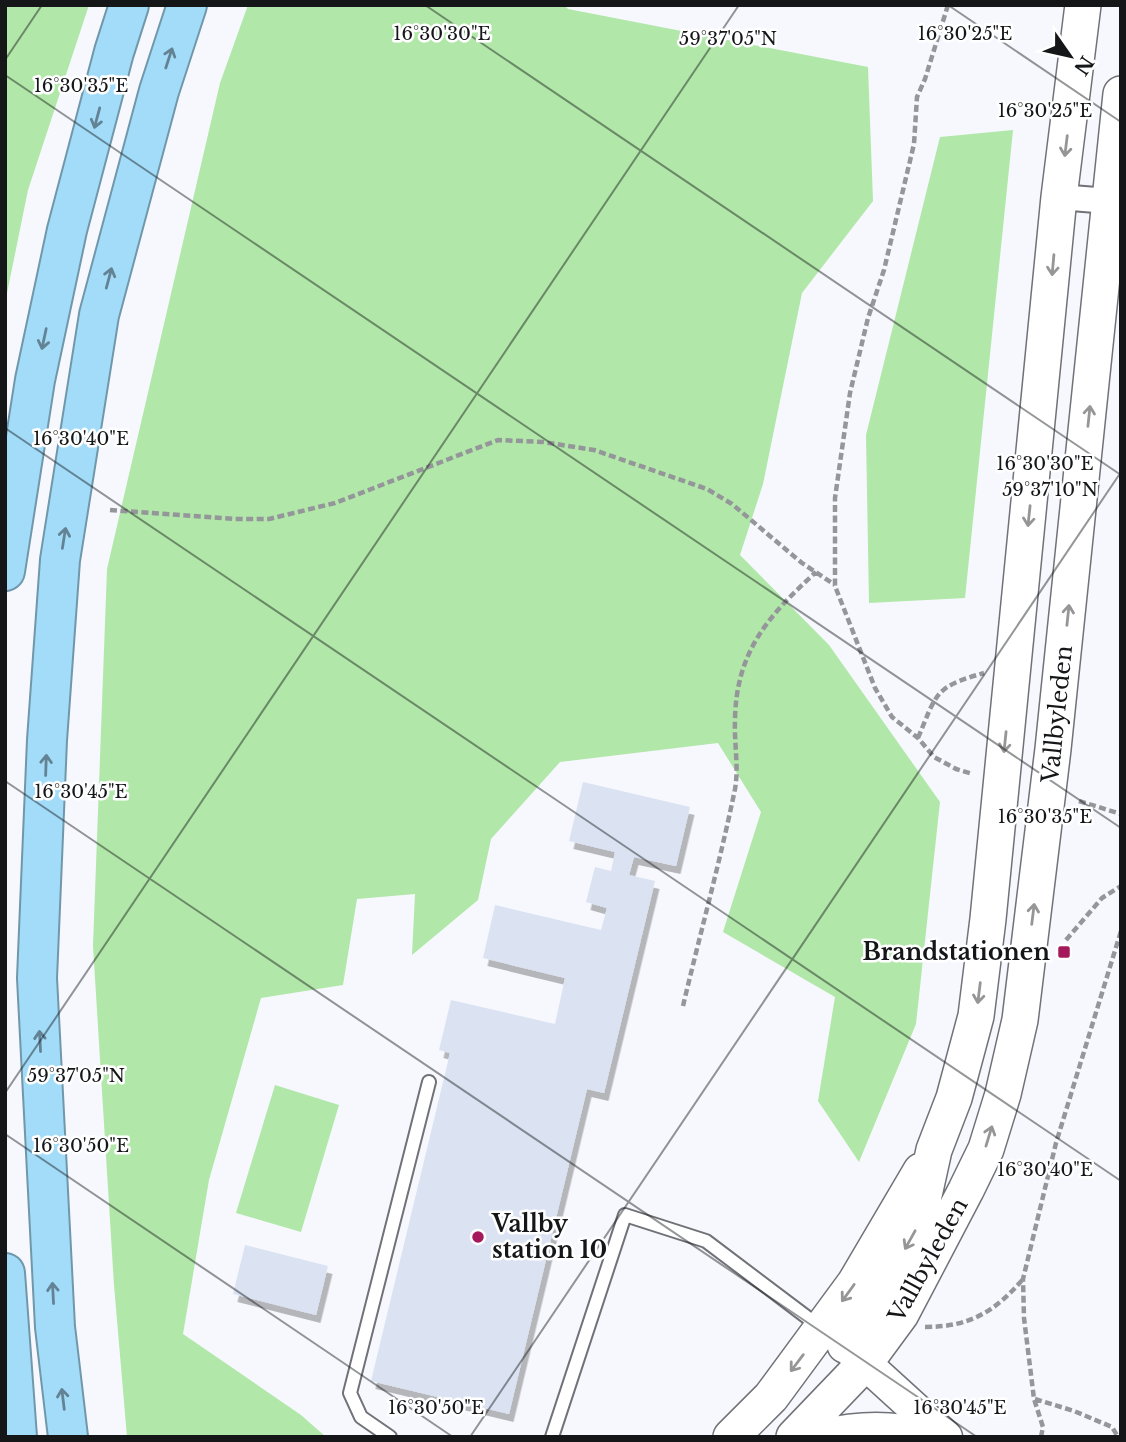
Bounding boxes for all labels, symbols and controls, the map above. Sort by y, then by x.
north arrow [1035,21,1105,91]
text: 16°30'30"E [393,23,491,45]
text: 16°30'25"E [918,23,1012,45]
text: 59°37'05"N [679,28,777,50]
one-way arrow [164,48,177,70]
text: N [1069,51,1098,79]
text: 16°30'35"E [34,75,128,97]
text: 16°30'25"E [998,100,1092,122]
one-way arrow [89,107,102,129]
one-way arrow [1059,134,1072,157]
one-way arrow [1046,253,1059,276]
one-way arrow [103,267,116,289]
one-way arrow [36,327,50,350]
one-way arrow [1083,405,1096,428]
text: 16°30'40"E [33,428,129,450]
text: 16°30'30"E [996,453,1094,475]
text: 59°37'10"N [1002,479,1098,501]
one-way arrow [1022,504,1035,527]
one-way arrow [58,528,71,550]
one-way arrow [1062,604,1075,626]
street label: Vallbyleden [1036,644,1078,785]
one-way arrow [999,730,1012,753]
one-way arrow [39,754,52,777]
text: 16°30'45"E [34,781,128,803]
text: 16°30'35"E [998,806,1092,828]
one-way arrow [1027,903,1040,925]
place label: Brandstationen [862,938,1050,966]
marker: Brandstationen [1056,944,1072,960]
one-way arrow [972,981,985,1004]
one-way arrow [34,1030,47,1053]
text: 59°37'05"N [27,1065,125,1087]
one-way arrow [984,1125,997,1147]
text: 16°30'50"E [33,1135,129,1157]
text: 16°30'40"E [997,1159,1093,1181]
street label: Vallbyleden [882,1193,974,1328]
place label: Vallby station 10 [491,1210,607,1264]
marker: Vallby station 10 [470,1229,486,1245]
one-way arrow [903,1229,917,1249]
one-way arrow [47,1282,60,1305]
one-way arrow [841,1283,855,1302]
one-way arrow [790,1353,805,1372]
one-way arrow [57,1388,70,1411]
text: 16°30'50"E [388,1397,484,1419]
text: 16°30'45"E [913,1397,1007,1419]

